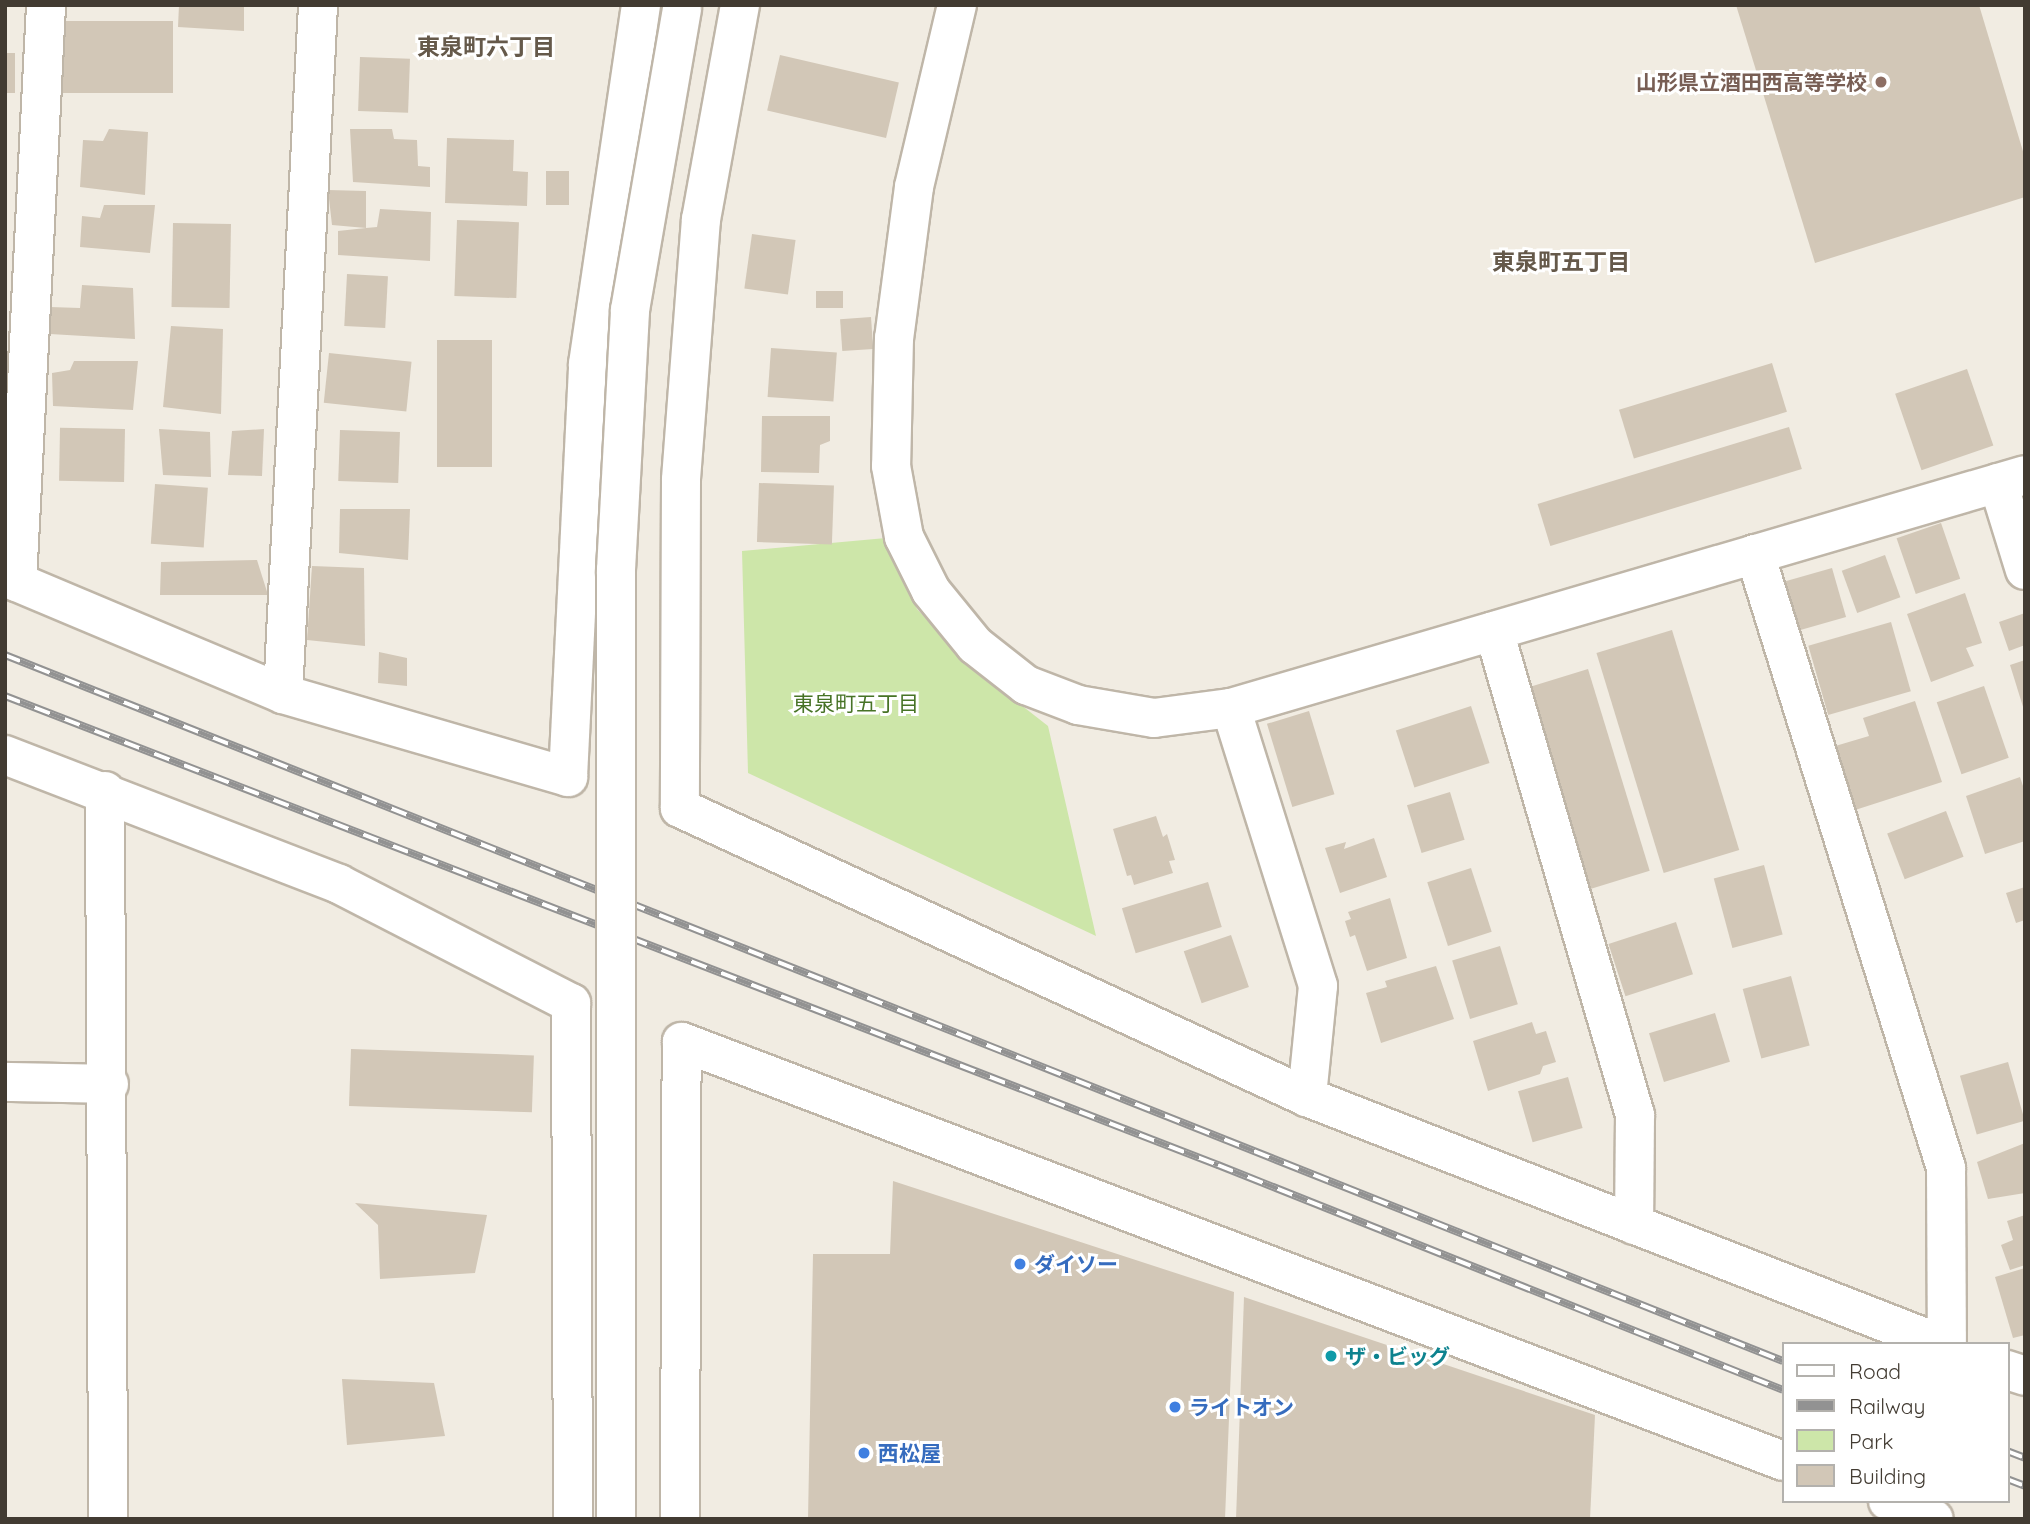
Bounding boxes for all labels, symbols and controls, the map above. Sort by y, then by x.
district label: 東泉町六丁目 [417,33,555,61]
place label: 山形県立酒田西高等学校 [1636,69,1867,95]
marker: 山形県立酒田西高等学校 [1873,74,1889,90]
district label: 東泉町五丁目 [1492,248,1630,276]
park label: 東泉町五丁目 [793,690,919,716]
place label: ダイソー [1034,1251,1118,1277]
marker: ダイソー [1012,1256,1028,1272]
legend [1782,1342,2009,1503]
place label: ザ・ビッグ [1345,1343,1450,1369]
marker: ザ・ビッグ [1323,1348,1339,1364]
text: Road [1849,1358,1901,1384]
text: Railway [1849,1393,1925,1419]
place label: ライトオン [1189,1394,1294,1420]
marker: ライトオン [1167,1399,1183,1415]
text: Park [1849,1428,1893,1454]
place label: 西松屋 [878,1440,941,1466]
marker: 西松屋 [856,1445,872,1461]
text: Building [1849,1463,1926,1489]

